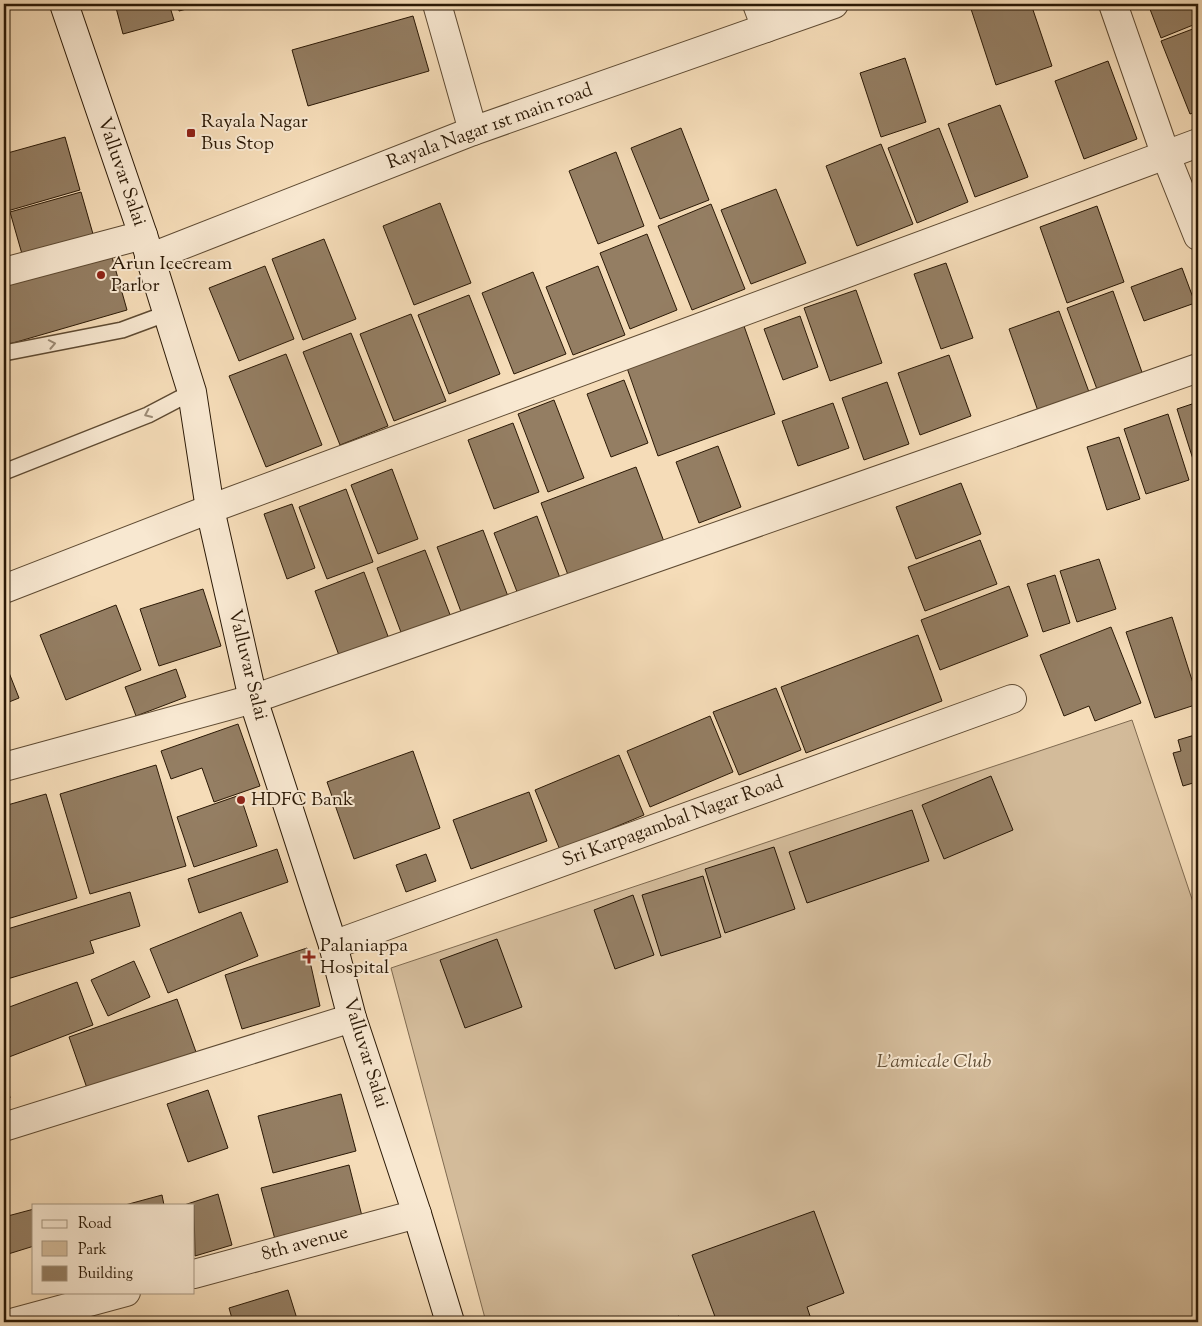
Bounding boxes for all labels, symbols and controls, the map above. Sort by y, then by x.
street label: Rayala Nagar 1st main road [383,77,597,177]
place label: Rayala Nagar Bus Stop [201,109,308,158]
street label: Valluvar Salai [90,114,152,230]
marker: Rayala Nagar Bus Stop [185,127,197,139]
place label: Arun Icecream Parlor [111,251,232,300]
marker: Arun Icecream Parlor [95,269,107,281]
one-way arrow [47,339,56,349]
one-way arrow [144,408,153,419]
street label: Valluvar Salai [220,607,274,723]
street label: Sri Karpagambal Nagar Road [559,769,788,875]
place label: HDFC Bank [251,787,354,814]
marker: HDFC Bank [235,794,247,806]
place label: Palaniappa Hospital [320,933,408,982]
marker: Palaniappa Hospital [302,950,316,964]
street label: Valluvar Salai [336,995,394,1111]
park label: L'amicale Club [877,1049,991,1076]
legend [32,1204,195,1294]
text: Road [78,1214,112,1235]
street label: 8th avenue [259,1219,352,1269]
text: Park [78,1240,107,1261]
text: Building [78,1264,133,1285]

